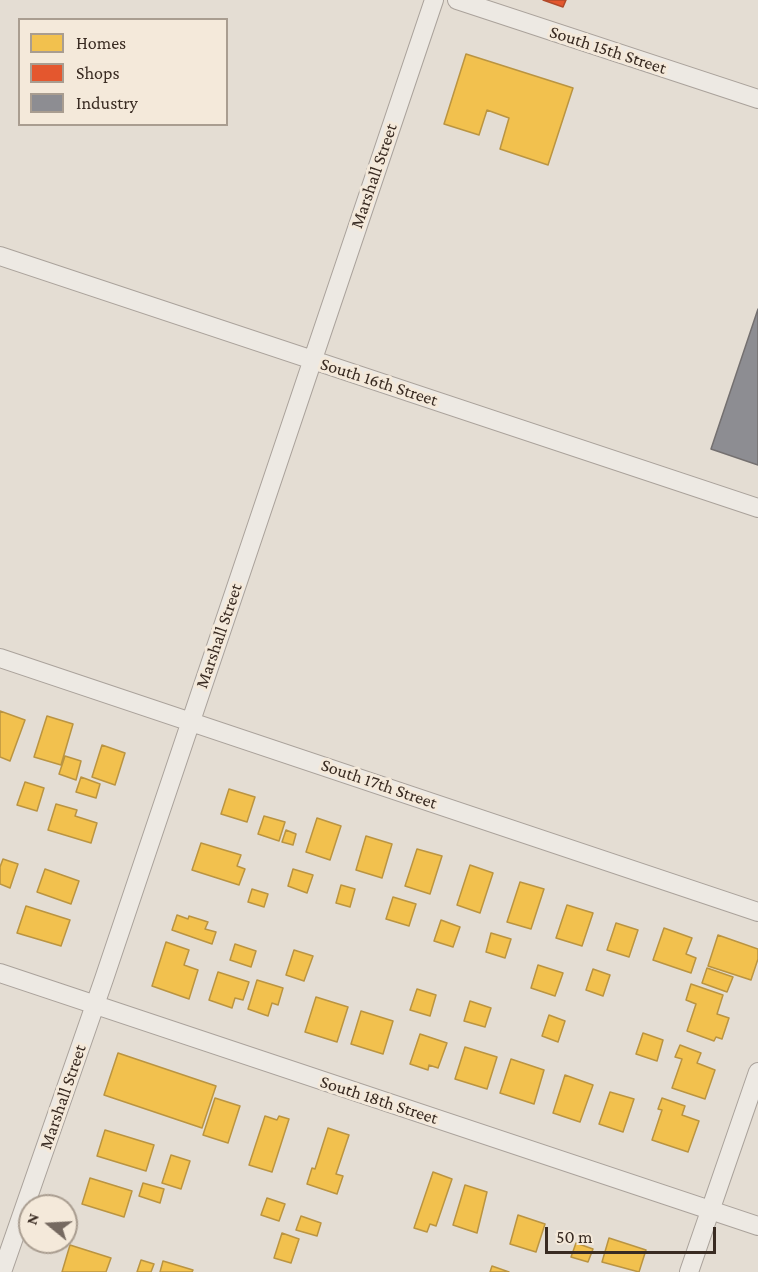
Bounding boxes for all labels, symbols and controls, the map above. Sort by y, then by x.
legend [18,18,228,126]
street label: South 15th Street [547,21,669,79]
text: Homes [76,33,126,53]
text: Shops [76,63,120,83]
text: Industry [76,93,138,113]
street label: Marshall Street [346,121,402,231]
street label: South 16th Street [318,353,440,411]
street label: Marshall Street [191,581,247,691]
street label: South 17th Street [318,754,440,814]
street label: Marshall Street [35,1042,91,1152]
street label: South 18th Street [317,1071,441,1129]
north arrow [18,1194,78,1254]
text: N [23,1211,42,1227]
scale bar [548,1215,719,1253]
text: 50 m [556,1227,593,1247]

